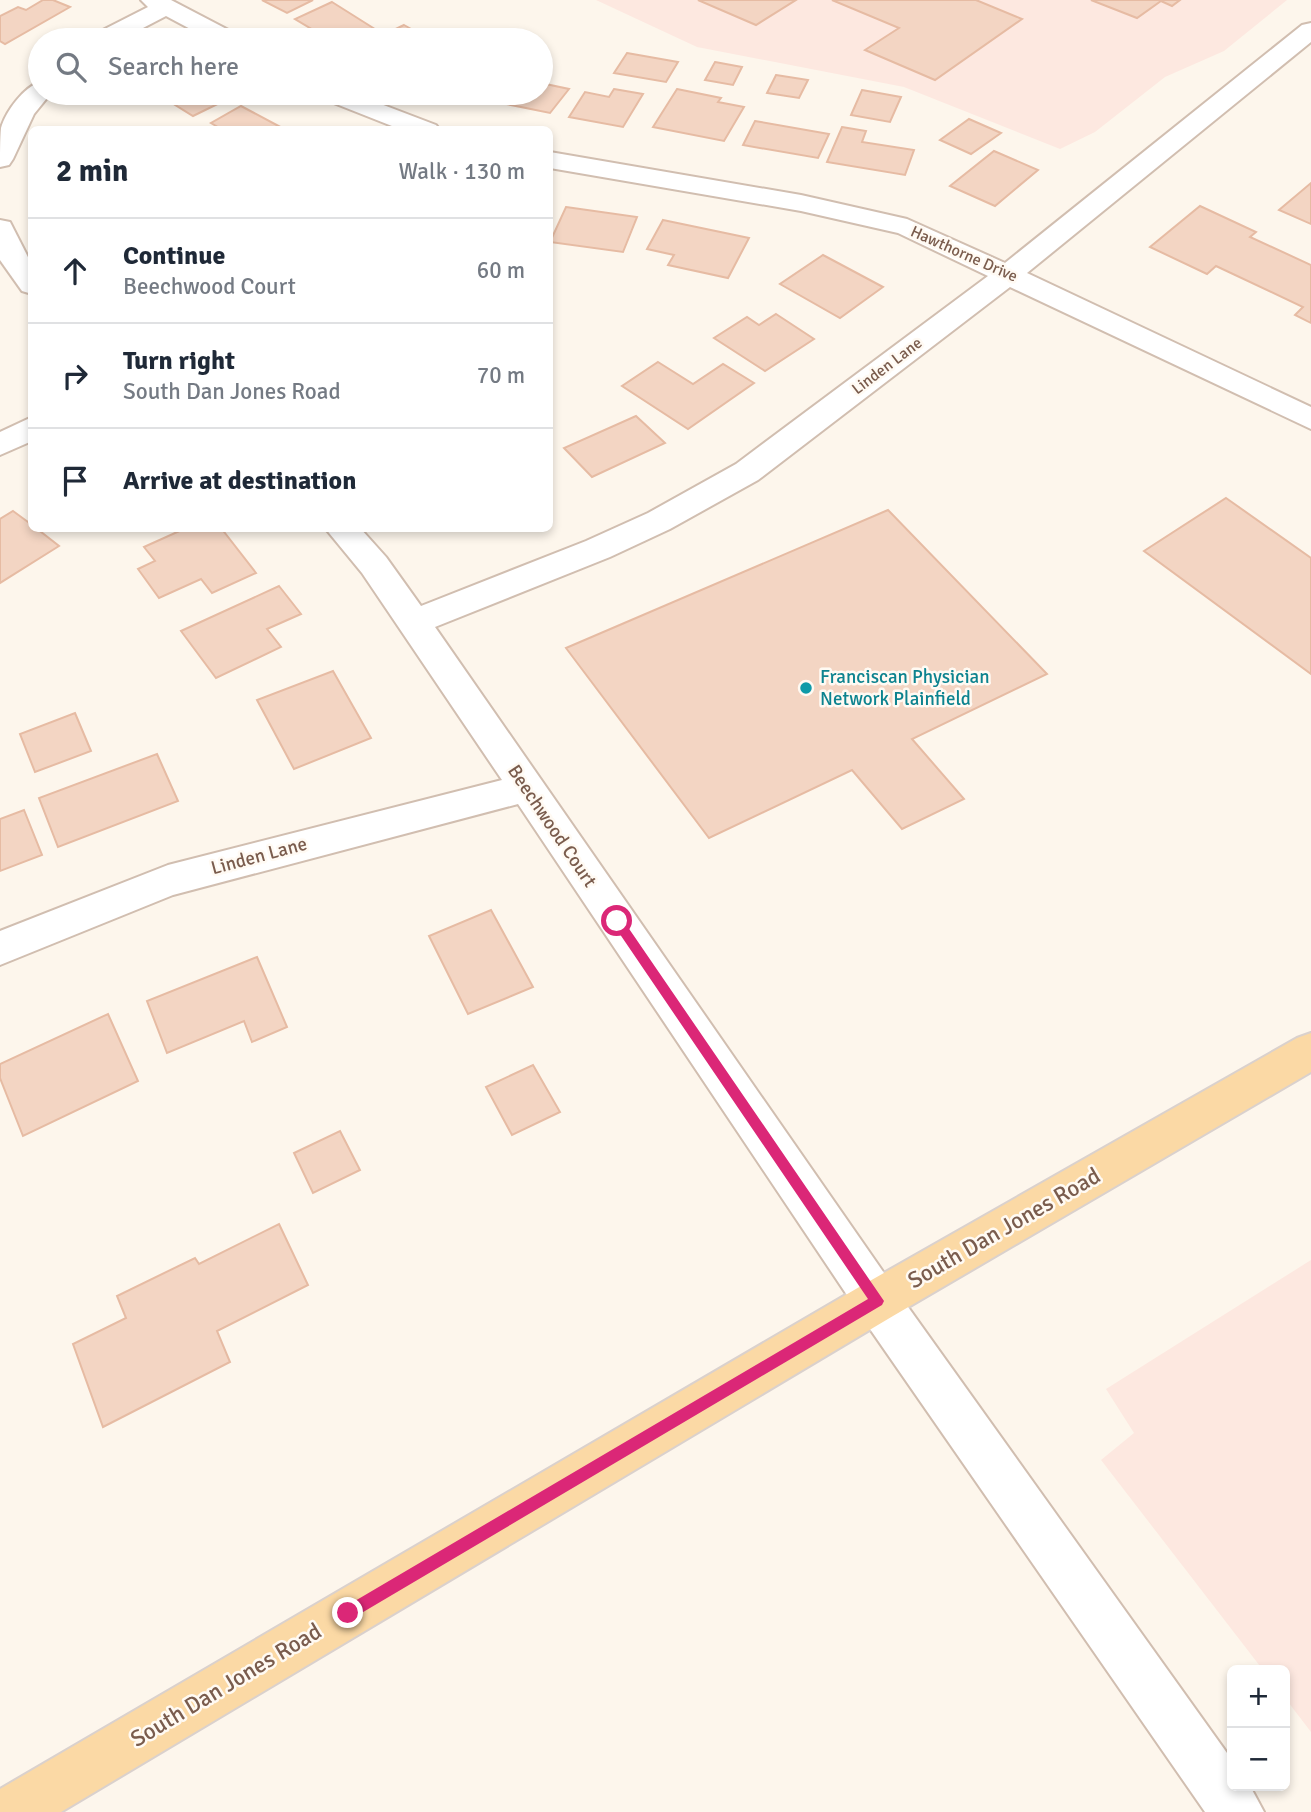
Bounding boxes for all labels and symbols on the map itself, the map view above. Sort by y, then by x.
street label: Hawthorne Drive [907,221,1021,287]
street label: Linden Lane [848,333,926,399]
place label: Franciscan Physician Network Plainfield [820,665,990,711]
marker: Franciscan Physician Network Plainfield [798,680,814,696]
street label: Beechwood Court [502,760,602,892]
street label: Linden Lane [208,832,310,880]
route start [601,905,632,936]
street label: South Dan Jones Road [903,1161,1105,1295]
route end [332,1597,363,1628]
street label: South Dan Jones Road [125,1617,327,1753]

